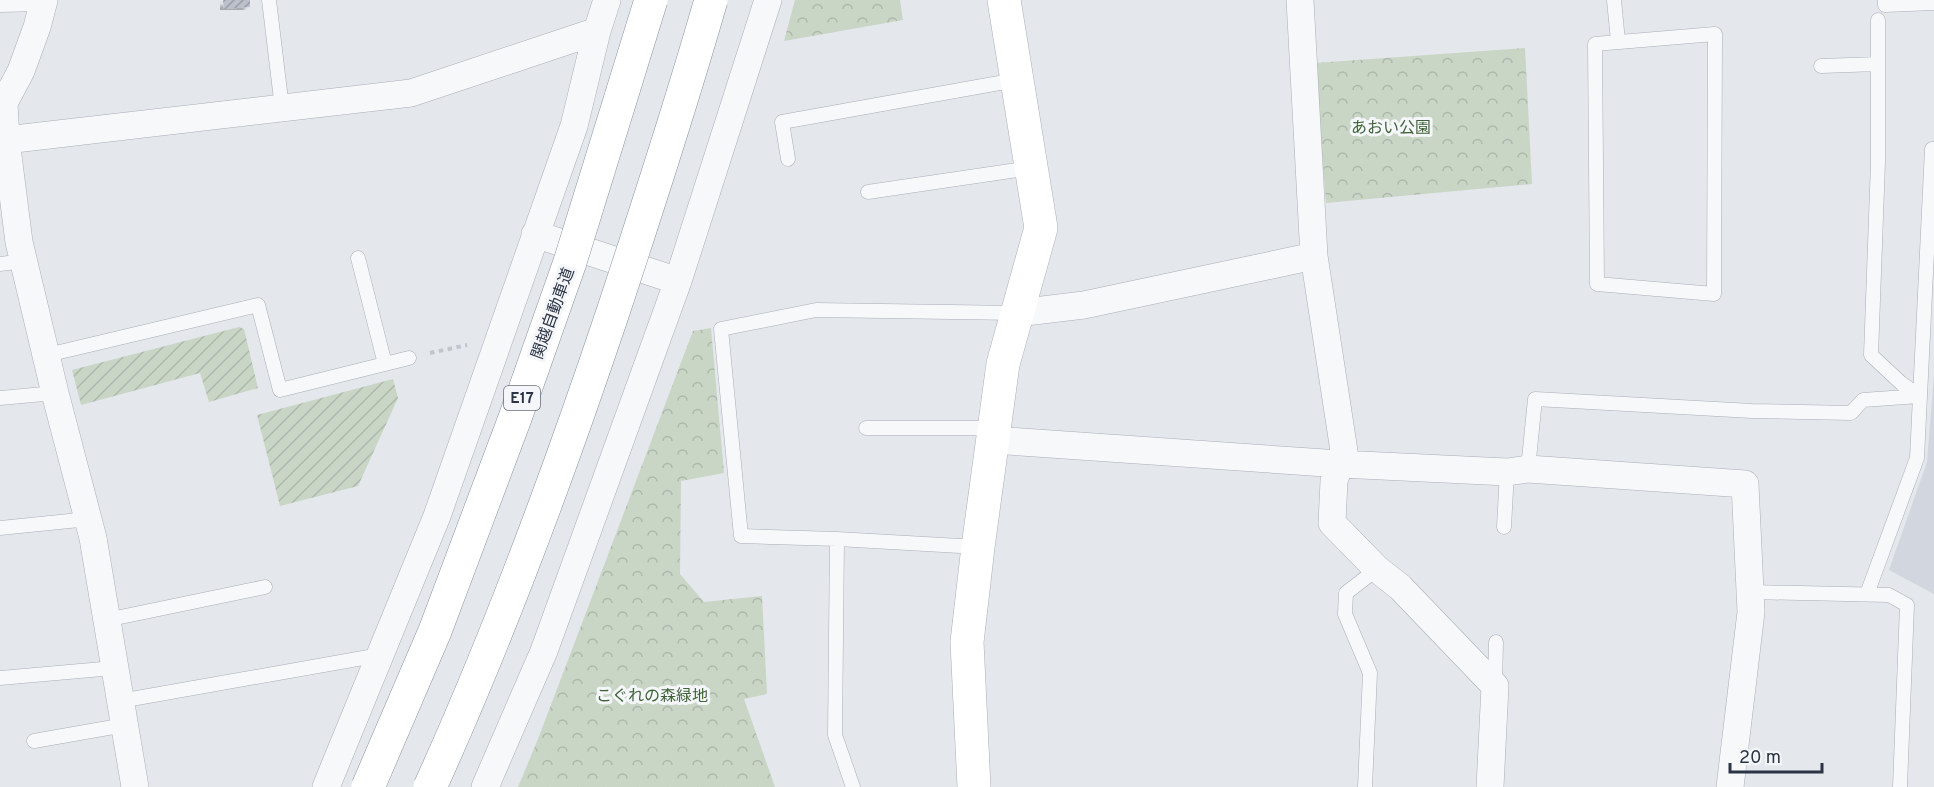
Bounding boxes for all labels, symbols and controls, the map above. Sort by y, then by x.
park label: あおい公園 [1351,119,1431,139]
street label: 関越自動車道 [528,265,580,362]
road number: E17 [504,386,540,410]
park label: こぐれの森緑地 [596,687,708,707]
scale bar [1730,736,1822,774]
text: 20 m [1739,747,1781,770]

